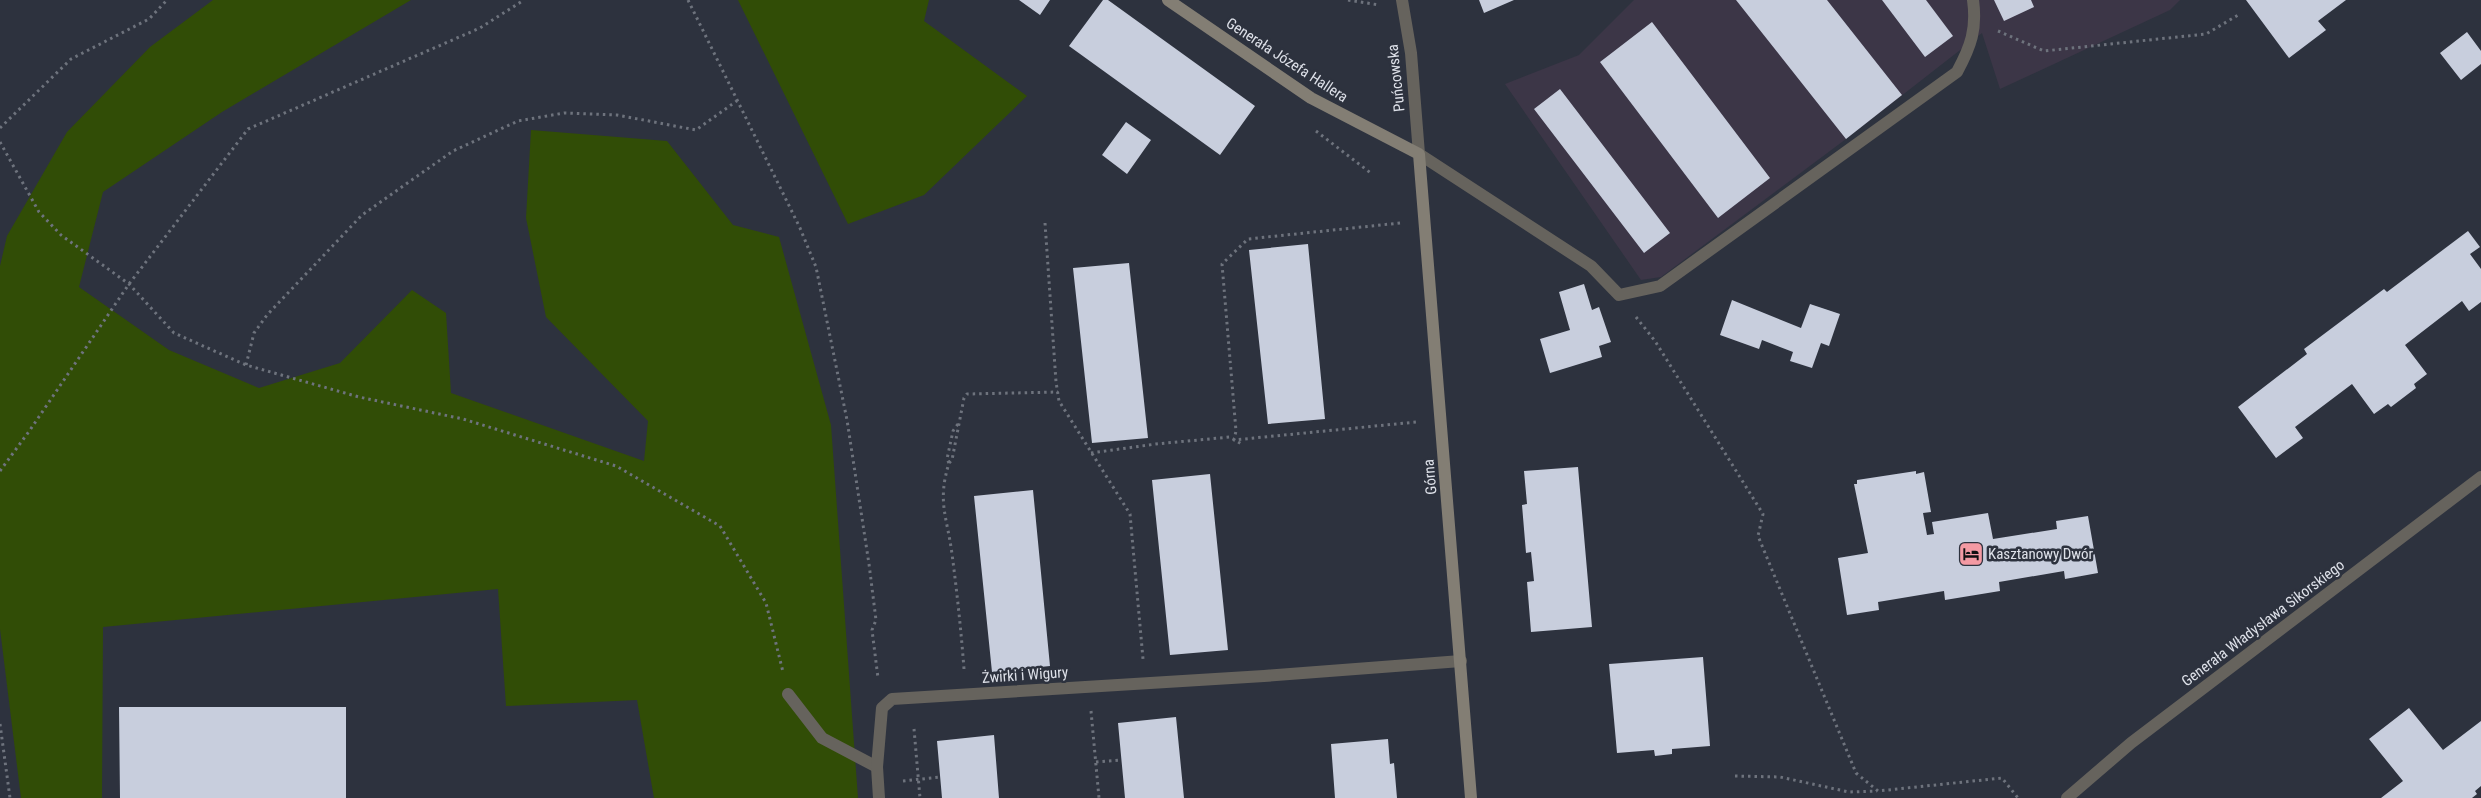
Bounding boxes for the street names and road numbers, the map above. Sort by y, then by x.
street label: Generała Józefa Hallera [1223,14,1351,106]
street label: Puńcowska [1384,43,1408,113]
street label: Górna [1419,459,1441,495]
street label: Generała Władysława Sikorskiego [2178,556,2348,690]
street label: Żwirki i Wigury [981,663,1069,687]

